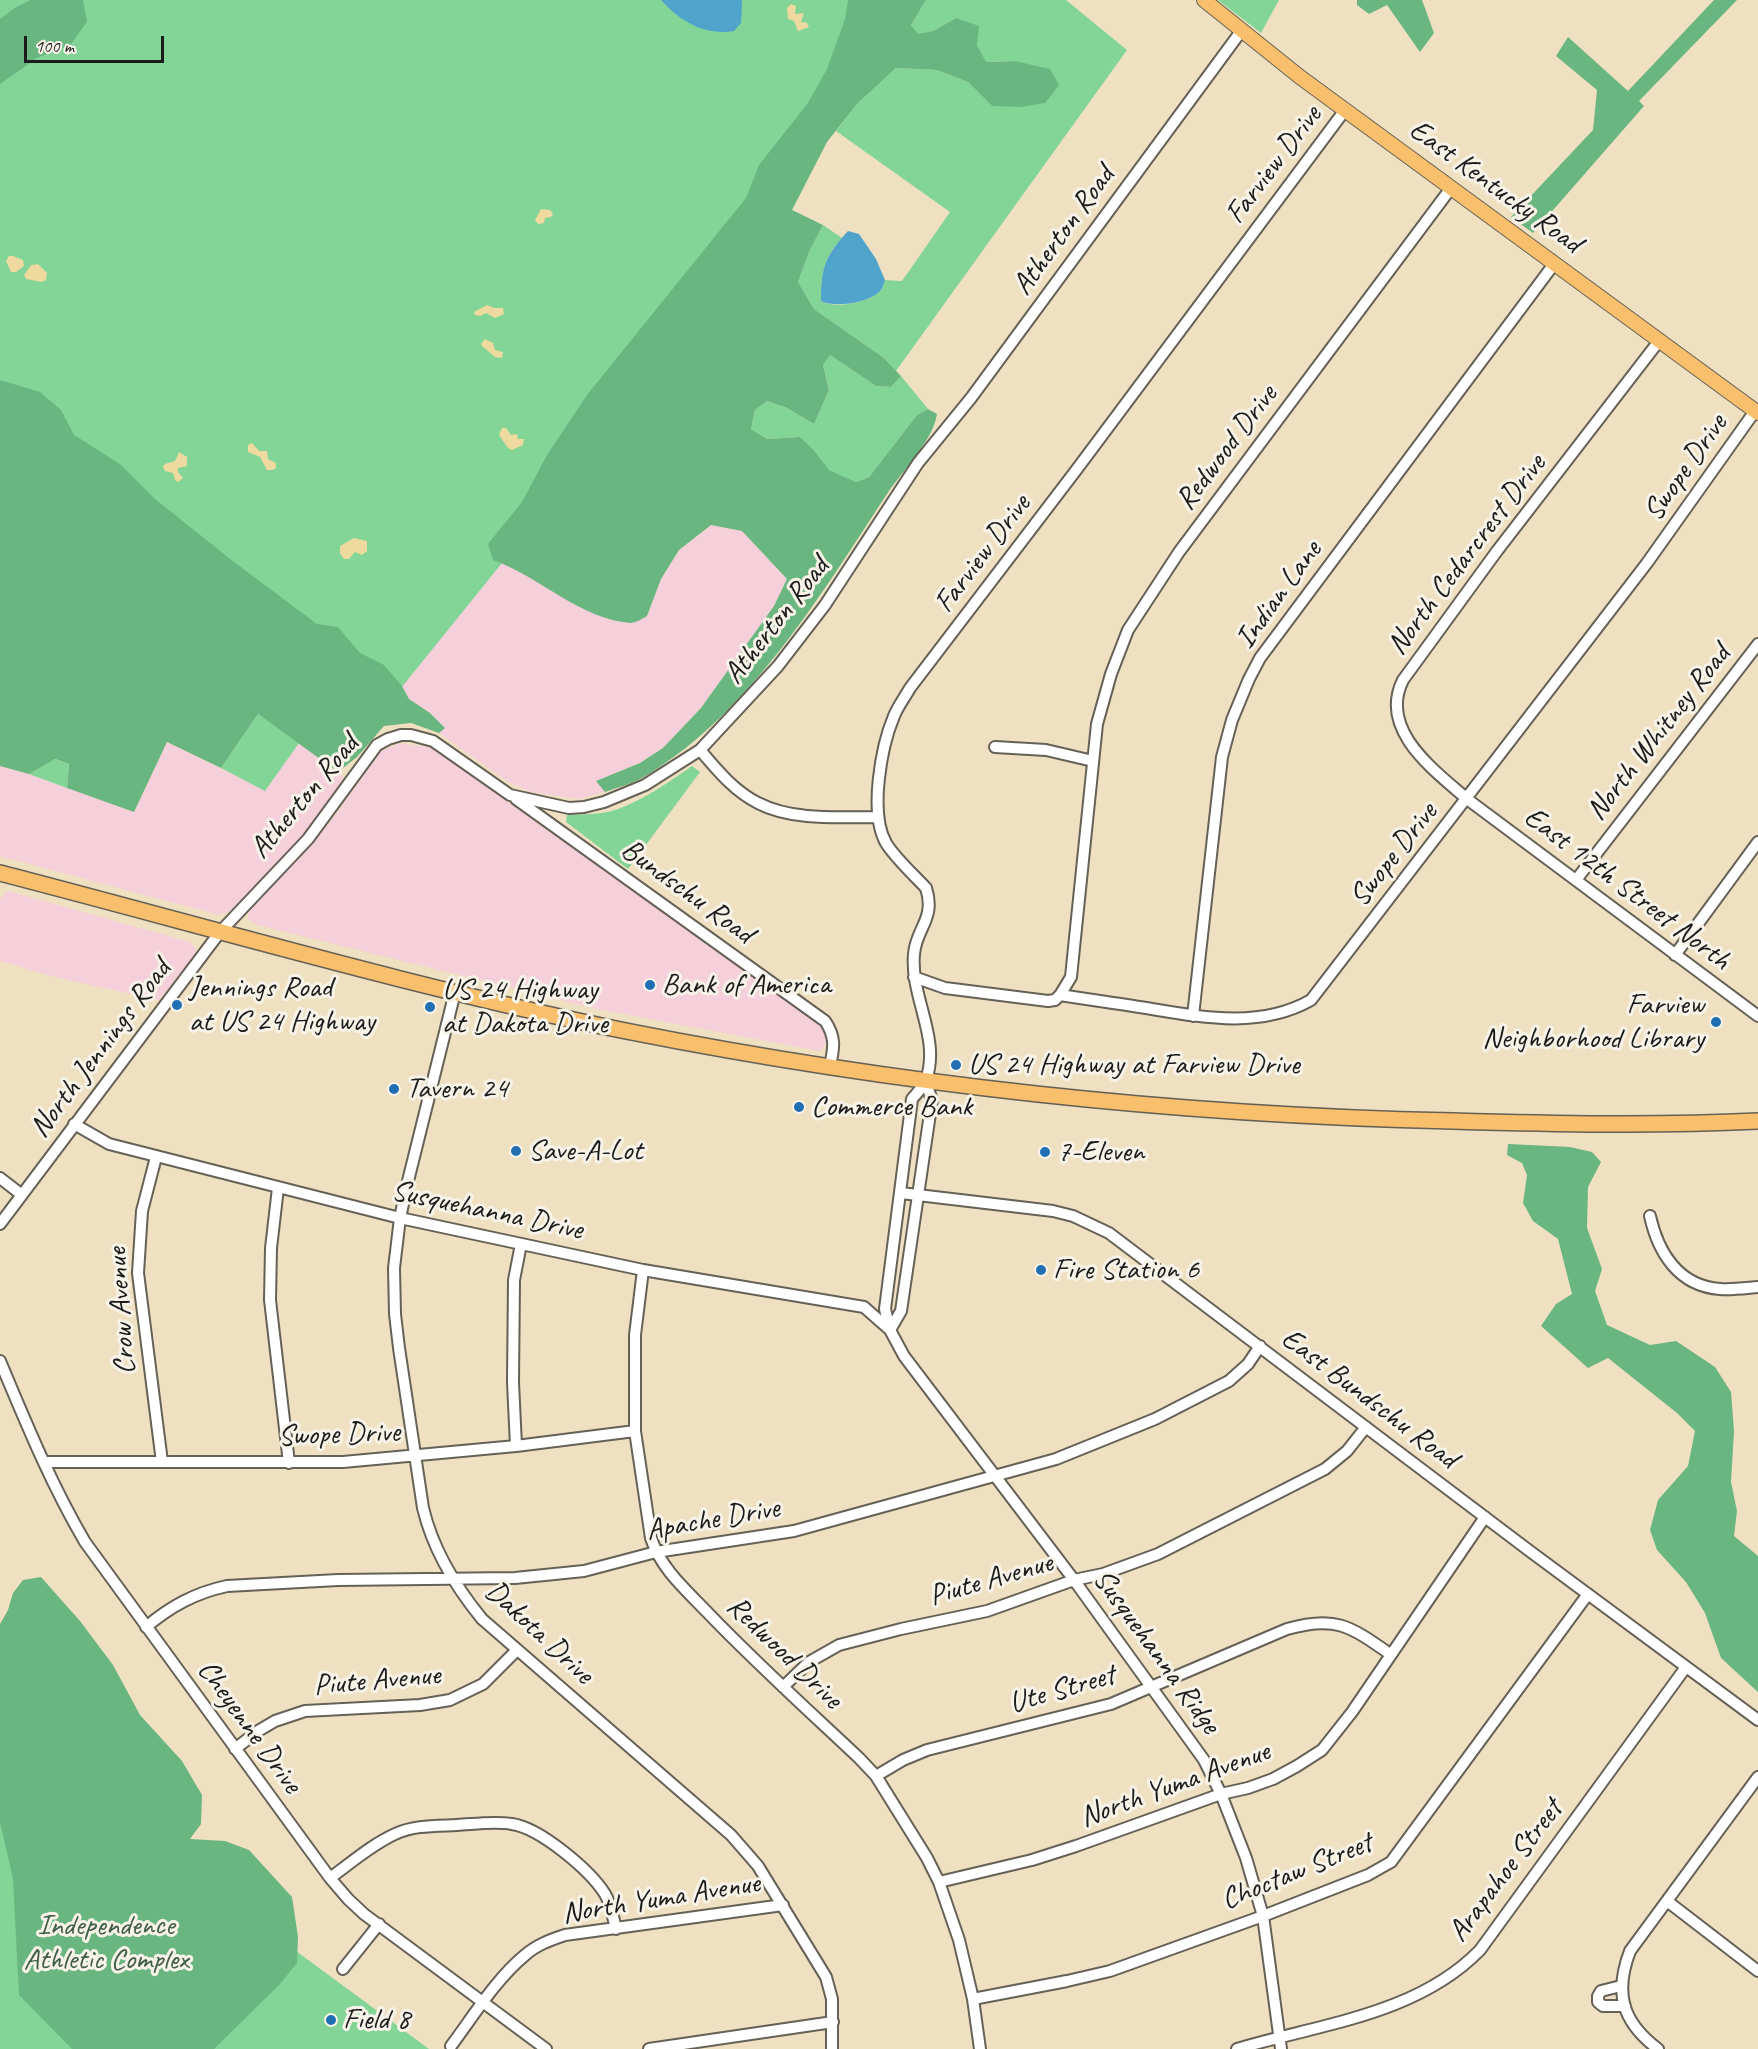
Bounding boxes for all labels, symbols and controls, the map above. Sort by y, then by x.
scale bar [27,24,166,62]
text: 100 m [35,35,74,57]
street label: Farview Drive [1218,99,1330,231]
street label: East Kentucky Road [1402,112,1588,262]
street label: Atherton Road [1005,159,1123,303]
street label: Redwood Drive [1168,378,1286,518]
street label: Swope Drive [1636,408,1736,528]
street label: North Cedarcrest Drive [1380,448,1554,662]
street label: Farview Drive [927,488,1039,620]
street label: Indian Lane [1228,534,1330,656]
street label: Atherton Road [716,551,838,691]
street label: North Whitney Road [1579,638,1739,828]
street label: Atherton Road [243,728,367,866]
street label: Swope Drive [1342,796,1446,914]
street label: East 12th Street North [1516,799,1738,979]
street label: Bundschu Road [614,832,760,952]
street label: North Jennings Road [22,953,180,1145]
place label: Bank of America [662,967,831,1003]
place label: Jennings Road at US 24 Highway [189,970,375,1040]
place label: US 24 Highway at Dakota Drive [442,972,608,1042]
marker: Bank of America [643,978,657,992]
place label: Farview Neighborhood Library [1482,987,1704,1058]
marker: Jennings Road at US 24 Highway [170,998,184,1012]
marker: US 24 Highway at Dakota Drive [423,1000,437,1014]
marker: Farview Neighborhood Library [1709,1015,1723,1029]
place label: US 24 Highway at Farview Drive [968,1047,1300,1083]
marker: US 24 Highway at Farview Drive [949,1058,963,1072]
place label: Tavern 24 [406,1071,508,1107]
marker: Tavern 24 [387,1082,401,1096]
place label: Commerce Bank [811,1089,972,1125]
marker: Commerce Bank [792,1100,806,1114]
place label: Save-A-Lot [528,1133,642,1169]
place label: 7-Eleven [1057,1134,1144,1170]
marker: Save-A-Lot [509,1144,523,1158]
marker: 7-Eleven [1038,1145,1052,1159]
street label: Susquehanna Drive [388,1173,586,1249]
street label: Crow Avenue [100,1246,144,1376]
place label: Fire Station 6 [1053,1252,1199,1288]
marker: Fire Station 6 [1034,1263,1048,1277]
street label: East Bundschu Road [1274,1321,1464,1477]
street label: Swope Drive [277,1415,401,1455]
street label: Apache Drive [644,1491,782,1549]
street label: Piute Avenue [925,1545,1057,1615]
street label: Susquehanna Ridge [1084,1563,1228,1741]
street label: Dakota Drive [477,1574,601,1692]
street label: Redwood Drive [719,1589,849,1717]
street label: Cheyenne Drive [189,1653,309,1801]
street label: Piute Avenue [312,1658,442,1704]
street label: Ute Street [1005,1658,1119,1722]
street label: North Yuma Avenue [1075,1734,1275,1836]
street label: Arapahoe Street [1441,1793,1571,1949]
street label: Choctaw Street [1216,1825,1378,1919]
street label: North Yuma Avenue [560,1866,762,1932]
park label: Independence Athletic Complex [24,1908,188,1978]
place label: Field 8 [343,2002,410,2038]
marker: Field 8 [324,2013,338,2027]

